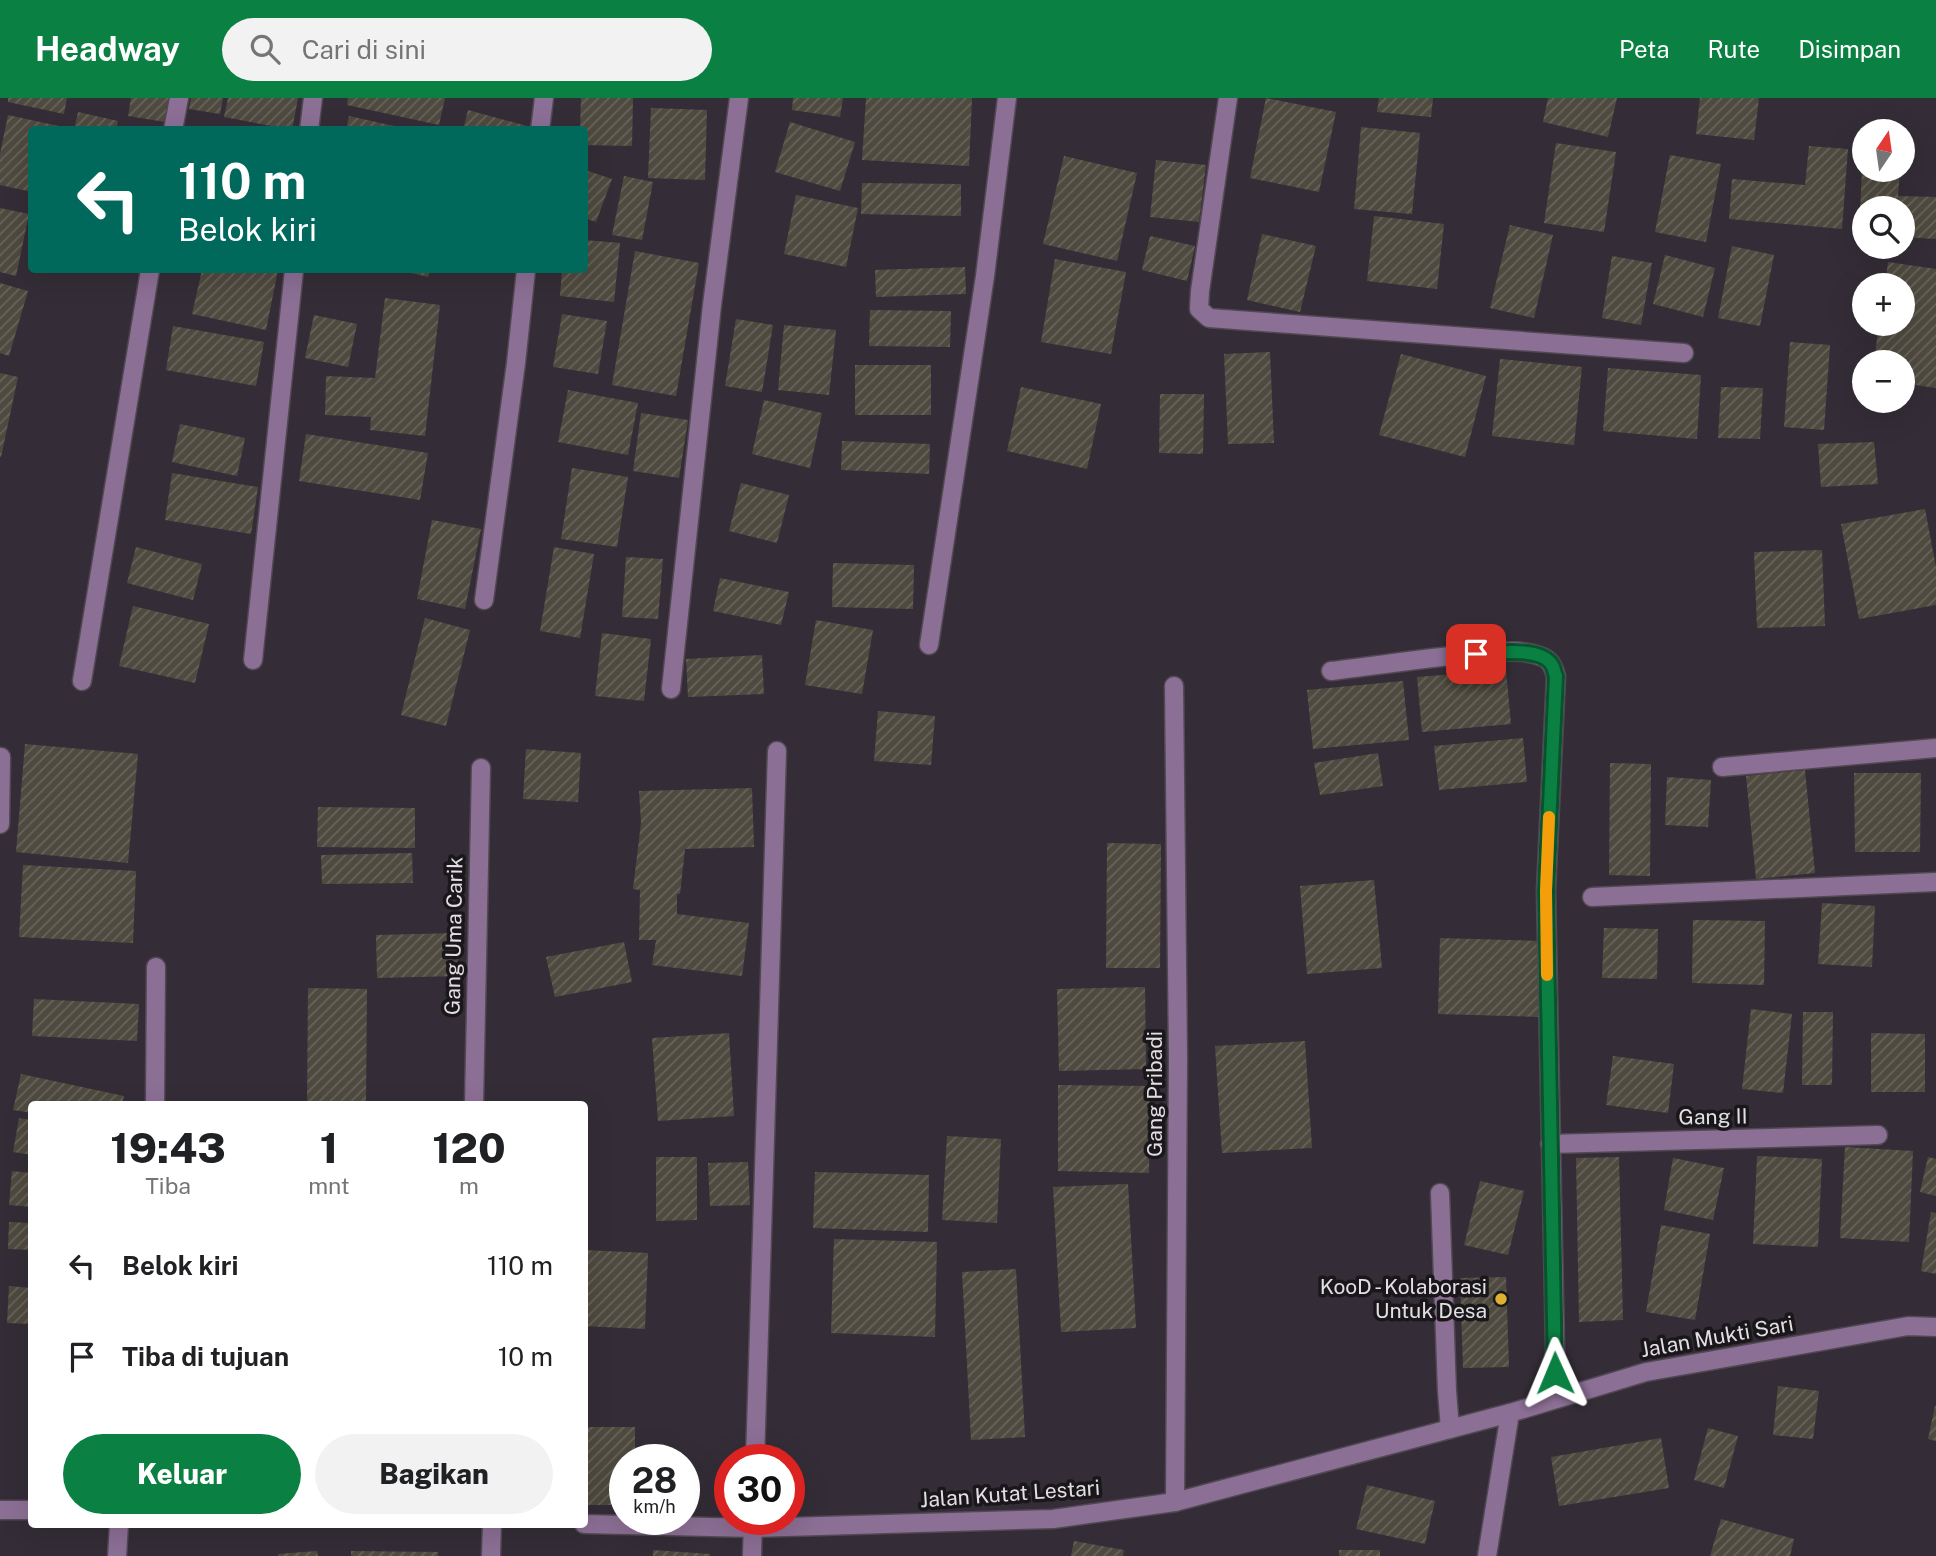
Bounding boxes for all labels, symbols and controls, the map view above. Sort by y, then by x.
search box [222,18,712,81]
text: Headway [35,30,180,68]
icon: search [246,30,284,68]
text: Cari di sini [302,34,426,65]
text: Peta [1619,35,1670,63]
text: Rute [1708,35,1760,63]
text: Disimpan [1798,35,1901,63]
north arrow [1852,119,1914,182]
map controls [1852,119,1915,413]
text: 110 m [178,152,306,210]
icon: left [63,154,154,245]
button: search [1852,196,1915,259]
text: Belok kiri [178,211,317,248]
button: + [1852,273,1915,336]
button: − [1852,350,1915,413]
pin [1446,624,1506,684]
icon: arrive [1457,635,1495,673]
street label: Gang Uma Carik [440,857,467,1015]
street label: Gang Pribadi [1142,1031,1167,1157]
street label: Gang II [1678,1103,1748,1130]
text: 19:43 [110,1123,226,1172]
text: 1 [320,1123,338,1172]
text: 120 [432,1123,506,1172]
text: Tiba [145,1172,191,1199]
text: mnt [308,1172,350,1199]
text: m [459,1172,479,1199]
icon: left [63,1247,101,1285]
text: Belok kiri [122,1250,238,1281]
text: 110 m [487,1250,553,1281]
place label: KooD - Kolaborasi Untuk Desa [1320,1274,1487,1323]
marker: KooD - Kolaborasi Untuk Desa [1493,1291,1509,1307]
street label: Jalan Mukti Sari [1639,1311,1795,1362]
position arrow [1518,1336,1592,1410]
icon: arrive [63,1338,101,1376]
text: Tiba di tujuan [122,1341,289,1372]
text: 10 m [498,1341,553,1372]
button: Keluar [63,1434,301,1514]
button: Bagikan [315,1434,553,1514]
speed limit sign: 30 [714,1444,805,1535]
text: 28 [632,1460,677,1501]
street label: Jalan Kutat Lestari [919,1475,1101,1512]
text: km/h [633,1496,676,1517]

